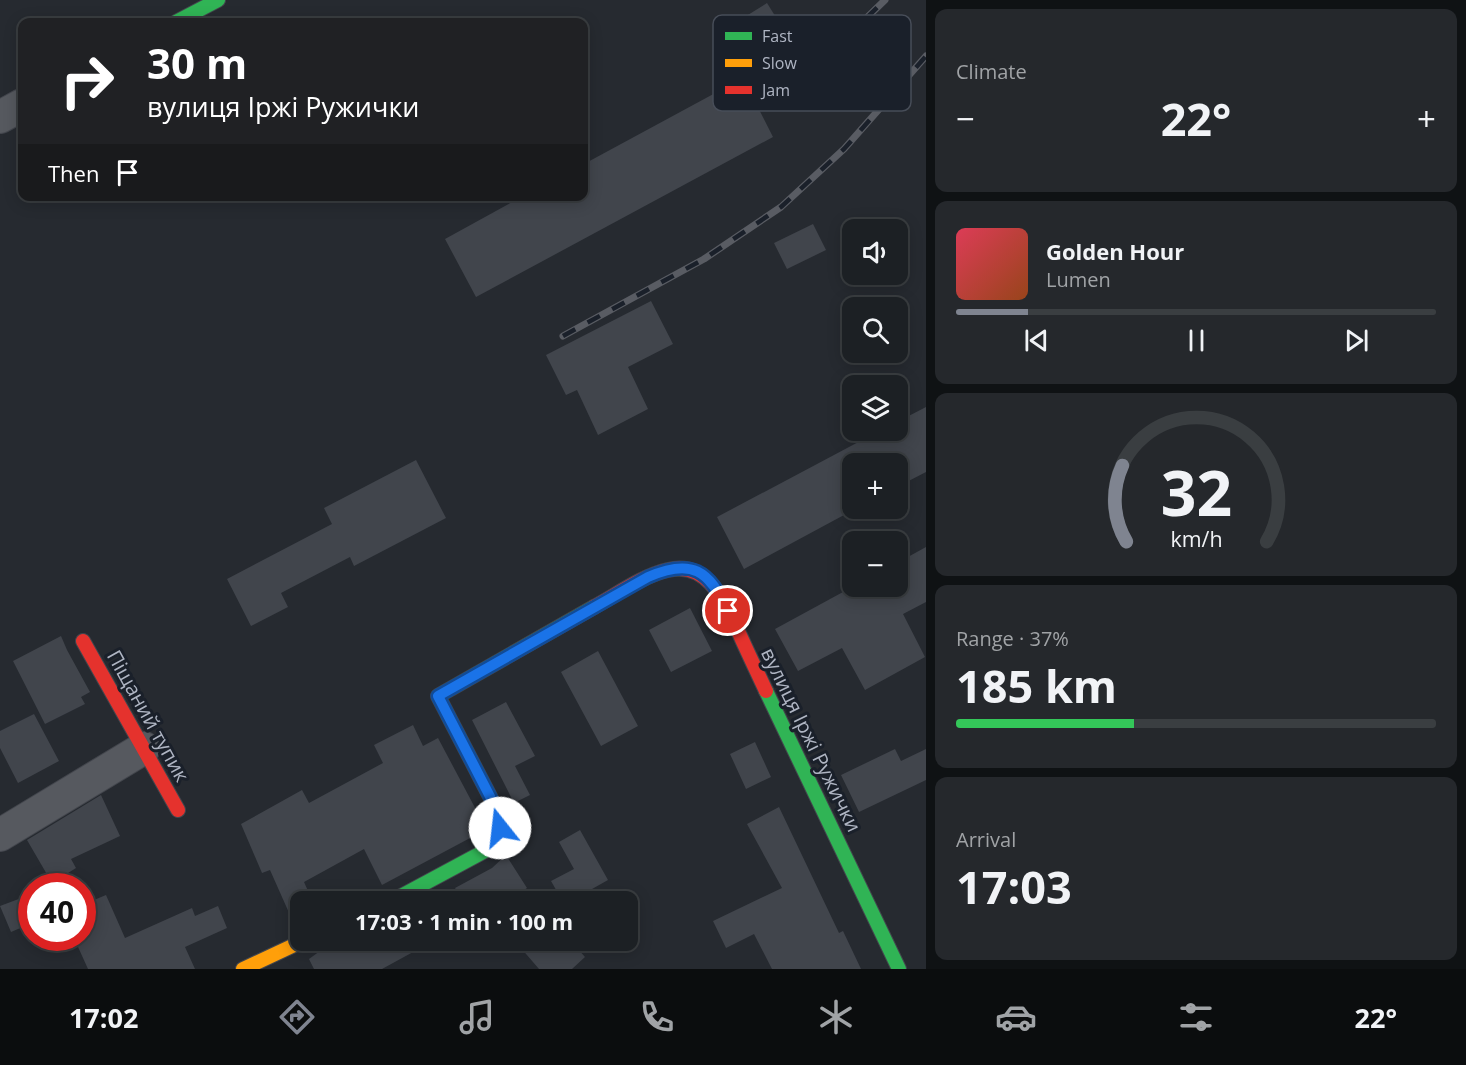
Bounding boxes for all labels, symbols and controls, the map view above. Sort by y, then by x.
legend [713,15,911,111]
text: Fast [762,25,793,47]
text: 30 m [147,34,247,91]
icon: right [48,42,126,120]
text: Slow [762,52,797,74]
text: Climate [956,58,1027,85]
text: Jam [760,79,790,101]
text: вулиця Іржі Ружички [147,88,420,125]
text: 22° [1161,88,1231,149]
text: − [956,96,975,141]
text: + [1417,96,1436,141]
icon: arrive [111,156,144,189]
text: Then [48,158,99,188]
map controls [842,219,908,597]
button: sound [842,219,908,285]
text: Golden Hour [1046,236,1184,266]
text: Lumen [1046,266,1111,293]
button: search [842,297,908,363]
icon: previous [1020,324,1053,357]
icon: pause [1180,324,1213,357]
icon: next [1340,324,1373,357]
button: layers [842,375,908,441]
text: 32 [1160,449,1232,534]
button: + [842,453,908,519]
text: km/h [1170,524,1222,553]
button: − [842,531,908,597]
pin [702,585,753,636]
icon: arrive [711,594,744,627]
text: Range · 37% [956,625,1069,652]
street label: вулиця Іржі Ружички [755,643,868,836]
street label: Піщаний тупик [101,645,196,787]
text: 185 km [956,655,1117,716]
position arrow [468,796,532,860]
text: Arrival [956,826,1016,853]
text: 17:03 [956,856,1072,917]
speed limit sign: 40 [18,873,96,951]
text: 17:03 · 1 min · 100 m [355,906,573,936]
icon: directions [276,996,318,1038]
icon: music [456,996,498,1038]
icon: phone [636,996,678,1038]
icon: climate [815,996,857,1038]
icon: car [995,996,1037,1038]
icon: filters [1175,996,1217,1038]
text: 17:02 [69,999,138,1036]
text: 22° [1355,999,1397,1036]

